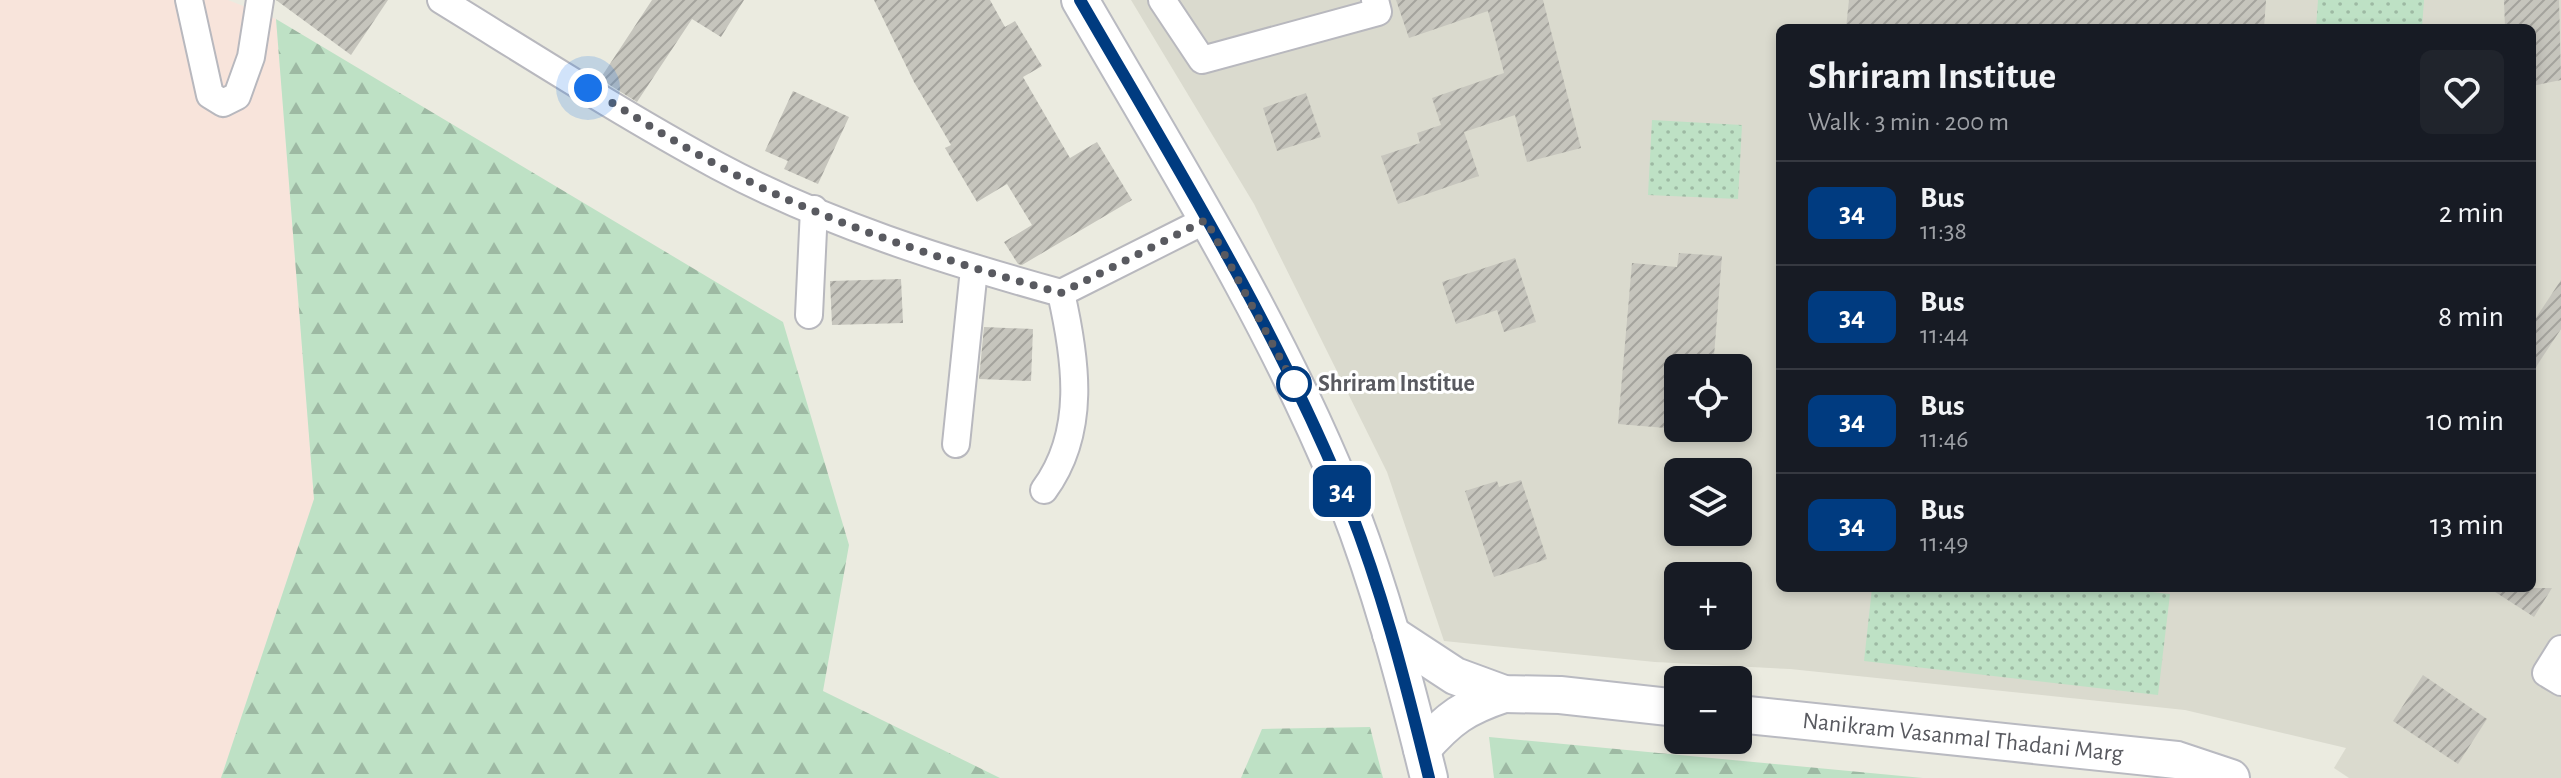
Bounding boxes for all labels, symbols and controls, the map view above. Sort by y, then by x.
button: heart [2420,50,2504,134]
text: Shriram Institue [1808,58,2056,96]
your location [568,68,608,108]
text: Walk · 3 min · 200 m [1808,109,2009,135]
text: Bus [1920,183,1965,213]
text: 2 min [2439,198,2504,228]
text: 34 [1839,199,1865,227]
text: 11:38 [1920,218,1967,244]
text: Bus [1920,287,1965,317]
text: 8 min [2438,302,2504,332]
text: 34 [1839,303,1865,331]
text: 11:44 [1920,322,1969,348]
map controls [1664,354,1752,754]
button: locate [1664,354,1752,442]
marker: Shriram Institue [1277,367,1311,401]
place label: Shriram Institue [1318,372,1475,396]
text: Bus [1920,391,1965,421]
text: 10 min [2426,406,2504,436]
text: 34 [1839,407,1865,435]
text: 11:46 [1920,426,1969,452]
button: layers [1664,458,1752,546]
line badge: 34 [1306,465,1378,517]
text: 34 [1329,477,1355,505]
text: Bus [1920,495,1965,525]
text: 13 min [2430,510,2504,540]
text: 34 [1839,511,1865,539]
text: 11:49 [1920,530,1969,556]
button: + [1664,562,1752,650]
button: − [1664,666,1752,754]
street label: Nanikram Vasanmal Thadani Marg [1801,709,2125,766]

